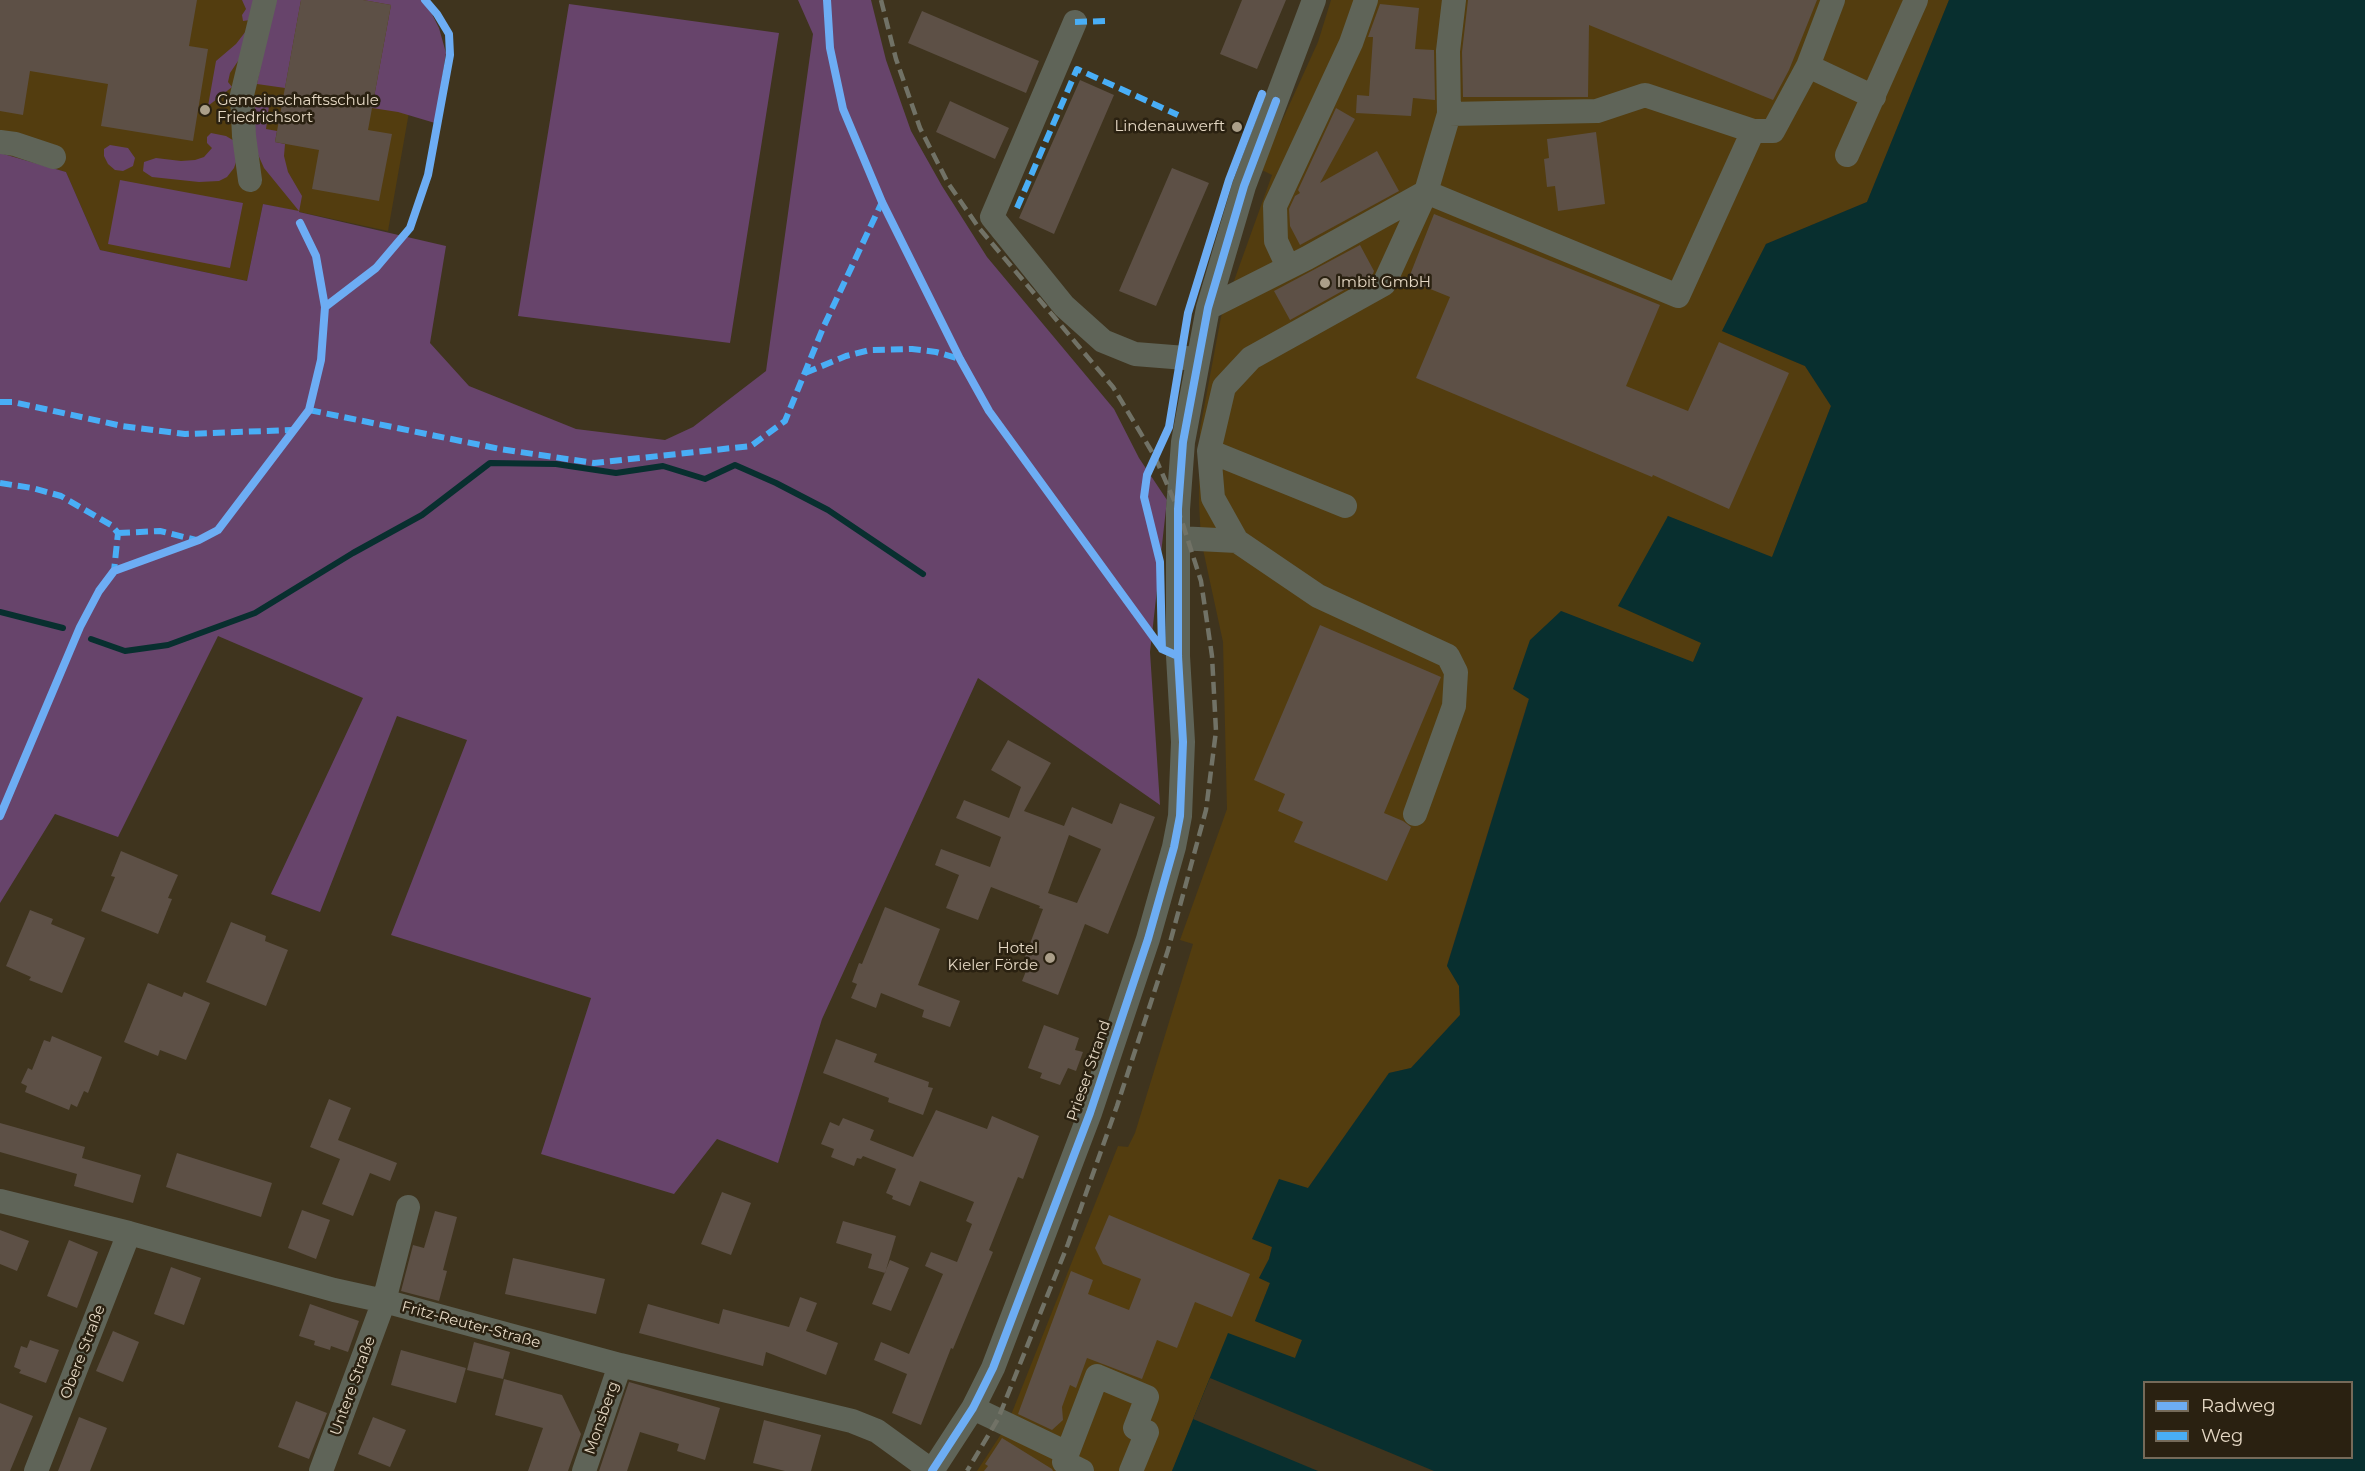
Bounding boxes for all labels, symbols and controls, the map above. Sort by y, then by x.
place label: Gemeinschaftsschule Friedrichsort [217,92,379,127]
marker: Gemeinschaftsschule Friedrichsort [198,103,212,117]
place label: Lindenauwerft [1114,118,1225,136]
marker: Lindenauwerft [1230,120,1244,134]
place label: lmbit GmbH [1337,274,1431,292]
marker: lmbit GmbH [1318,276,1332,290]
place label: Hotel Kieler Förde [948,940,1038,975]
marker: Hotel Kieler Förde [1043,951,1057,965]
street label: Prieser Strand [1063,1018,1115,1124]
street label: Fritz-Reuter-Straße [399,1298,543,1352]
street label: Obere Straße [57,1302,109,1402]
street label: Untere Straße [327,1334,379,1438]
street label: Monsberg [581,1379,623,1457]
legend [2143,1381,2353,1459]
text: Radweg [2201,1395,2276,1417]
text: Weg [2201,1425,2243,1447]

